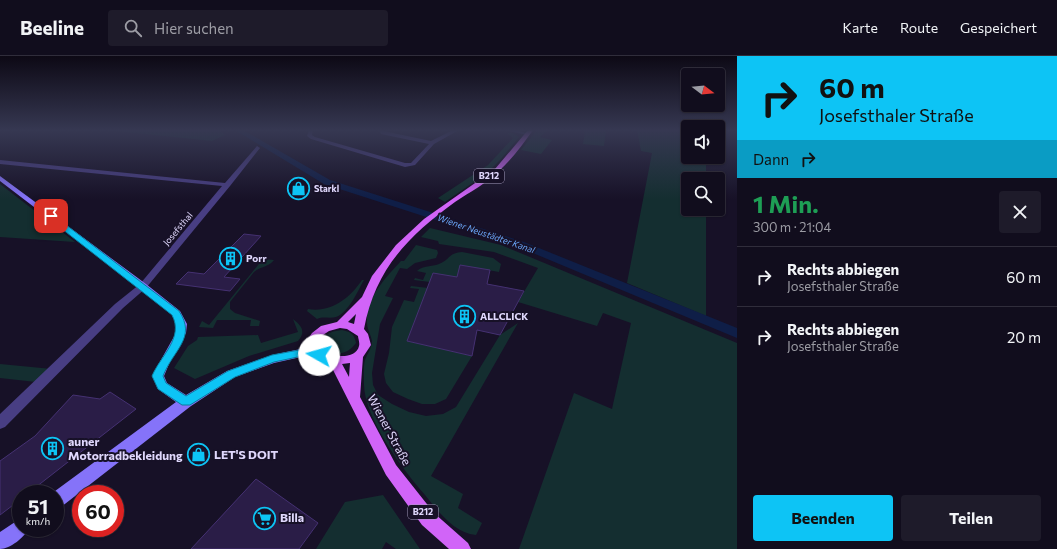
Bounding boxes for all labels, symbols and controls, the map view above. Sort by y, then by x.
search box [108,10,388,46]
text: Beeline [20,16,84,39]
icon: search [122,17,144,39]
text: Hier suchen [154,19,234,37]
text: Karte [843,19,878,36]
text: Route [900,19,938,36]
text: Gespeichert [960,19,1037,36]
north arrow [681,68,725,112]
map controls [681,68,725,216]
text: 60 m [819,70,885,104]
icon: right [753,72,805,124]
text: Josefsthaler Straße [819,104,974,126]
button: sound [681,120,725,164]
icon: right [797,148,819,170]
text: Dann [753,150,789,168]
road number: B212 [474,169,504,183]
button: search [681,172,725,216]
shop icon: Starkl [285,176,311,202]
place label: Starkl [314,183,339,194]
text: 1 Min. [753,189,819,218]
button: close [999,191,1041,233]
pin [34,199,68,233]
icon: arrive [40,205,62,227]
street label: Josefsthal [161,210,195,248]
water label: Wiener Neustädter Kanal [436,212,537,256]
text: 300 m · 21:04 [753,219,831,235]
building icon: Porr [217,245,243,271]
place label: Porr [246,252,267,264]
text: Rechts abbiegen [787,260,899,278]
icon: right [753,266,775,288]
text: 60 m [1006,268,1041,286]
text: Josefsthaler Straße [787,278,899,294]
building icon: ALLCLICK [451,303,477,329]
place label: ALLCLICK [480,310,528,322]
text: Rechts abbiegen [787,320,899,338]
icon: right [753,326,775,348]
text: 20 m [1007,328,1041,346]
position arrow [298,334,340,376]
text: Josefsthaler Straße [787,338,899,354]
street label: Wiener Straße [365,392,414,467]
place label: auner Motorradbekleidung [68,434,183,462]
building icon: auner Motorradbekleidung [39,436,65,462]
shop icon: LET'S DOIT [186,442,212,468]
place label: LET'S DOIT [214,447,278,461]
speed limit sign: 60 [72,485,124,537]
text: 51 [28,494,48,518]
button: Beenden [753,495,893,541]
button: Teilen [901,495,1041,541]
supermarket icon: Billa [252,505,278,531]
road number: B212 [408,505,438,519]
place label: Billa [280,510,304,524]
text: km/h [26,515,50,527]

